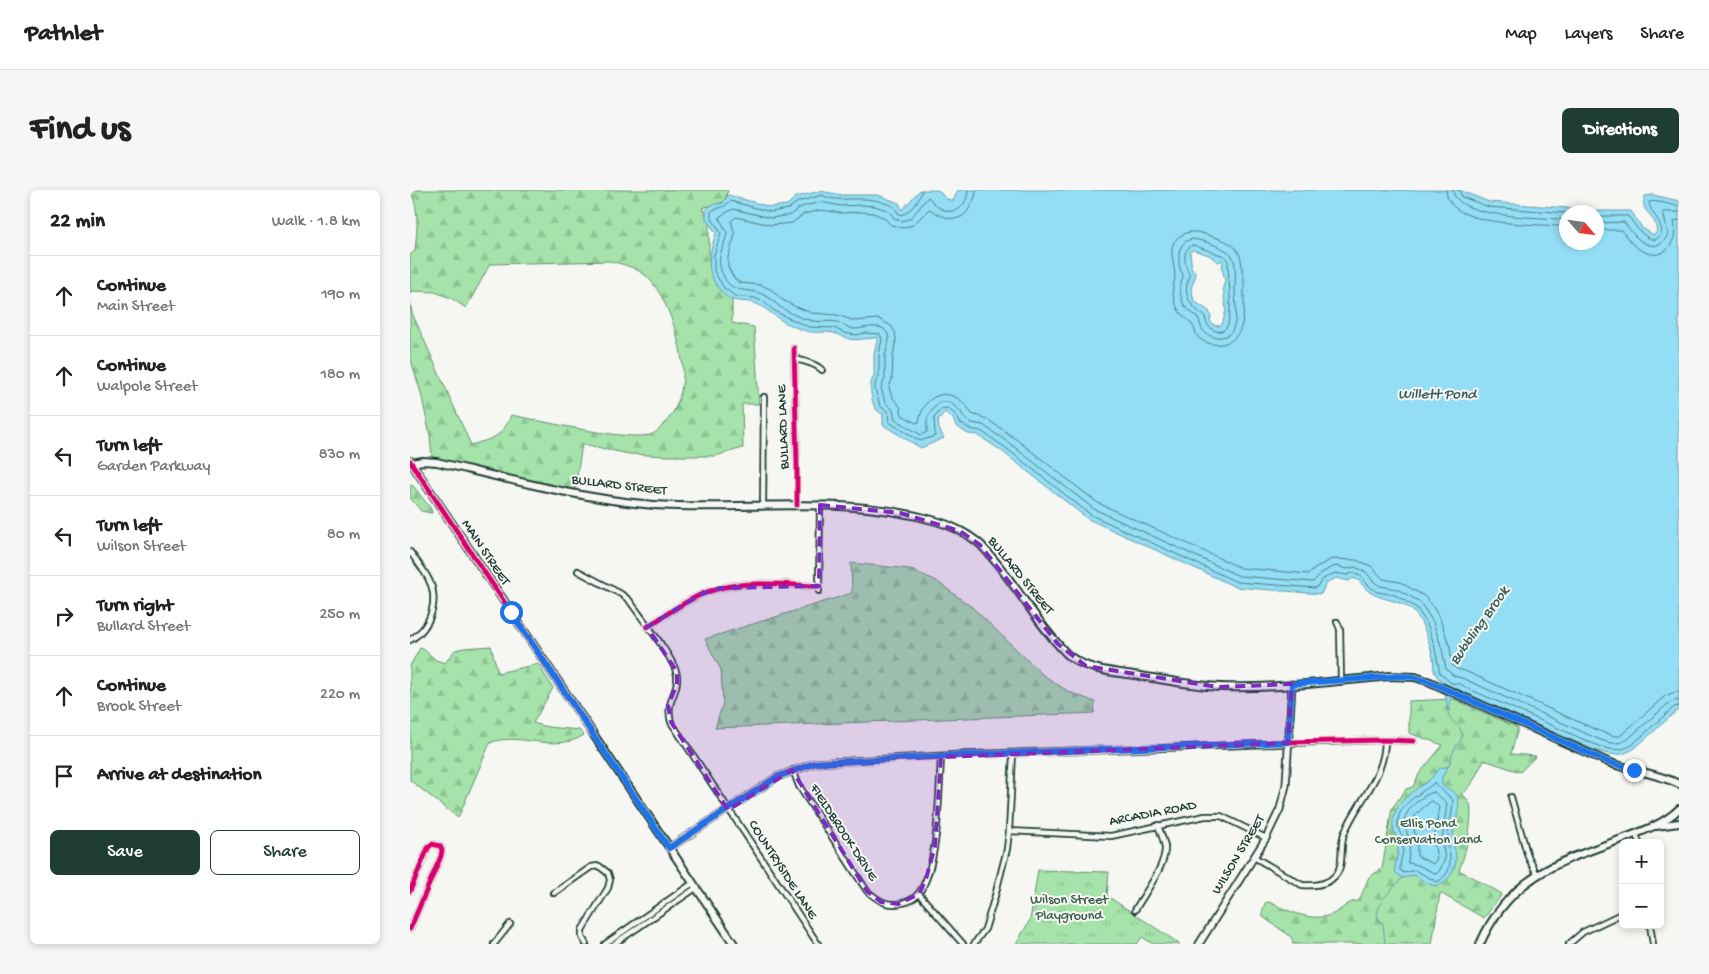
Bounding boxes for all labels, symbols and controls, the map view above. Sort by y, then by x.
text: Pathlet [25,20,102,49]
text: Map [1505,24,1537,45]
text: Layers [1565,24,1612,45]
text: Share [1640,24,1684,45]
button: Directions [1562,108,1679,153]
text: Find us [30,110,130,151]
north arrow [1559,205,1604,250]
text: 22 min [50,210,105,235]
text: Walk · 1.8 km [272,213,360,232]
text: Continue [97,275,166,298]
icon: ahead [50,282,78,310]
text: 190 m [321,286,360,305]
text: Main Street [97,298,175,317]
text: Continue [97,355,166,378]
icon: ahead [50,362,78,390]
text: 180 m [321,366,360,385]
text: Walpole Street [97,378,197,397]
street label: BULLARD LANE [774,383,794,471]
water label: Willett Pond [1398,386,1478,404]
text: Turn left [97,435,161,458]
icon: left [50,442,78,470]
text: 830 m [319,446,360,465]
text: Garden Parkway [97,458,210,477]
street label: BULLARD STREET [570,472,668,500]
text: Turn left [97,515,161,538]
street label: MAIN STREET [457,517,514,590]
icon: left [50,522,78,550]
text: 80 m [327,526,360,545]
street label: BULLARD STREET [983,533,1057,619]
text: Wilson Street [97,538,186,557]
water label: Bubbling Brook [1446,582,1514,669]
text: Turn right [97,595,173,618]
route start [500,601,523,624]
icon: right [50,602,78,630]
text: 250 m [320,606,360,625]
text: Bullard Street [97,618,190,637]
text: Continue [97,675,166,698]
icon: ahead [50,682,78,710]
text: 220 m [320,686,360,705]
text: Brook Street [97,698,181,717]
route end [1623,759,1646,782]
icon: arrive [50,762,78,790]
text: Arrive at destination [97,764,261,787]
street label: FIELDBROOK DRIVE [805,780,881,886]
street label: ARCADIA ROAD [1108,797,1199,831]
street label: WILSON STREET [1209,812,1270,898]
park label: Ellis Pond Conservation Land [1375,816,1483,849]
street label: COUNTRYSIDE LANE [744,817,821,924]
button: Save [50,830,200,875]
button: Share [210,830,360,875]
map controls [1619,839,1664,929]
button: + [1619,839,1664,884]
button: − [1619,884,1664,929]
park label: Wilson Street Playground [1030,892,1109,925]

